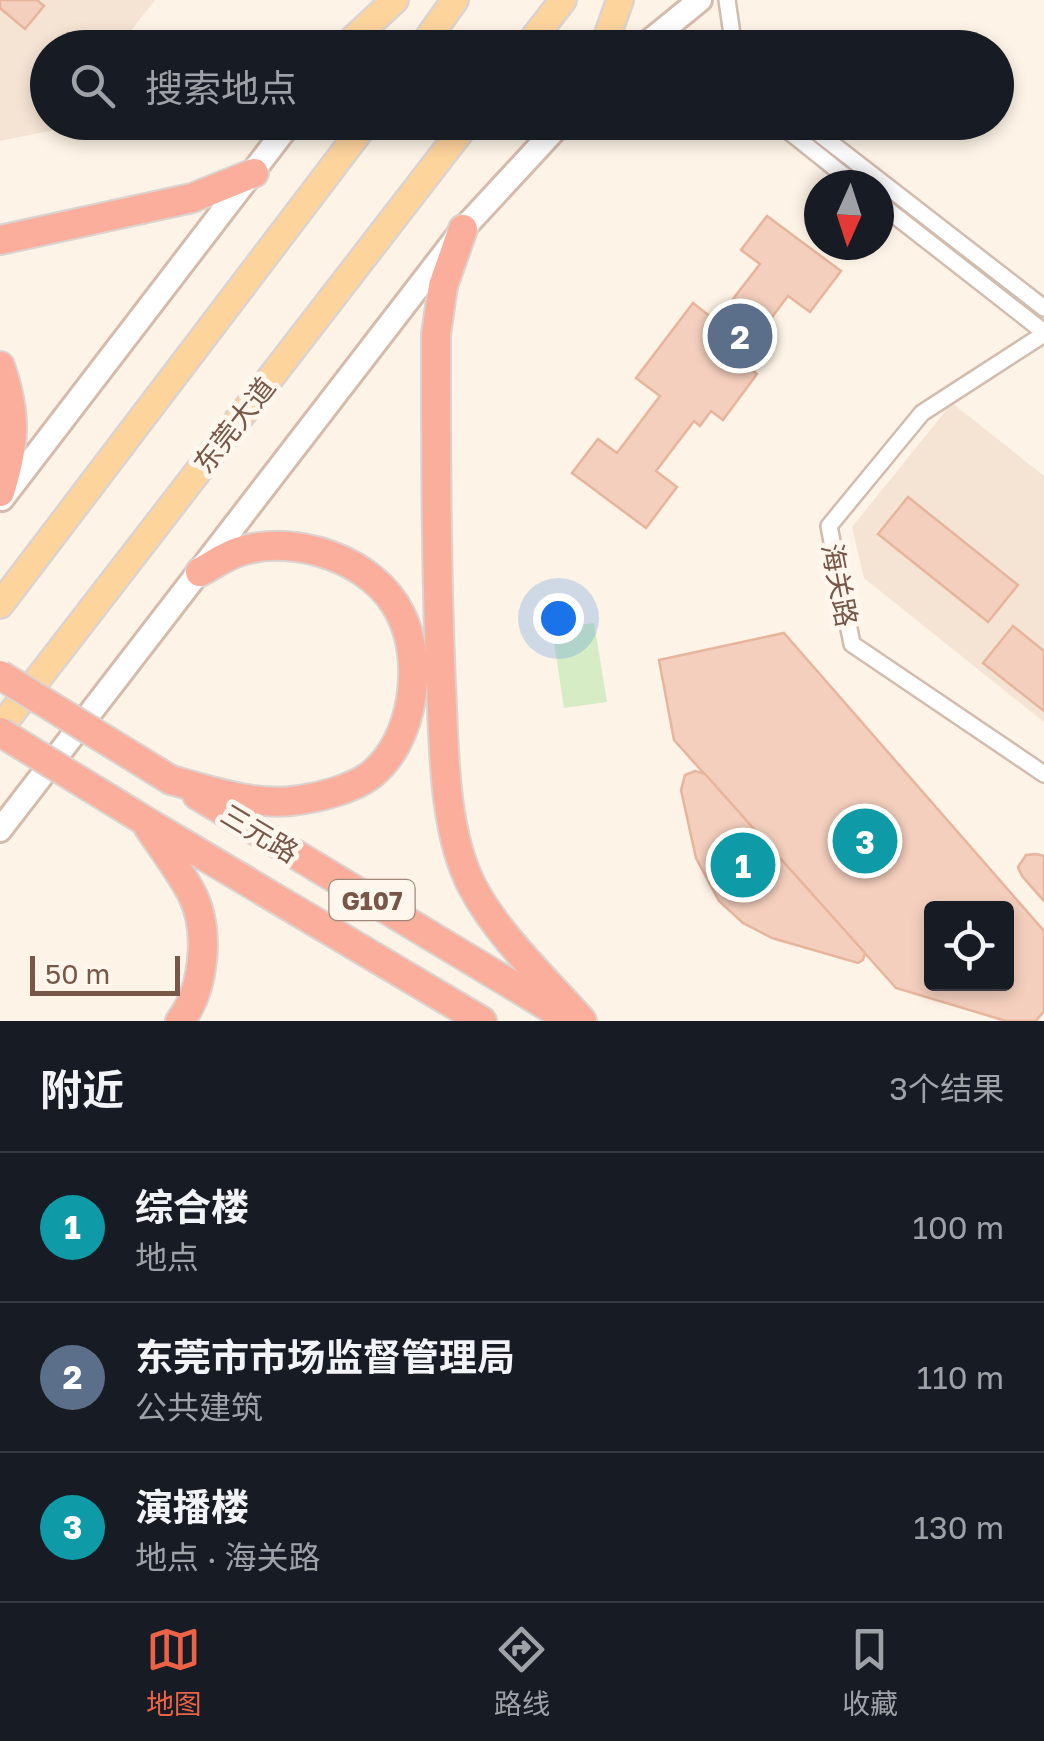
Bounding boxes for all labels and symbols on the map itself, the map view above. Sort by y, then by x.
north arrow [804,170,894,260]
pin: 2 [708,298,772,374]
street label: 东莞大道 [187,371,281,479]
street label: 海关路 [816,541,864,629]
your location [533,593,584,644]
street label: 三元路 [215,797,305,869]
pin: 3 [832,804,898,878]
pin: 1 [710,828,776,902]
road number: G107 [330,880,414,920]
scale bar [30,951,180,996]

